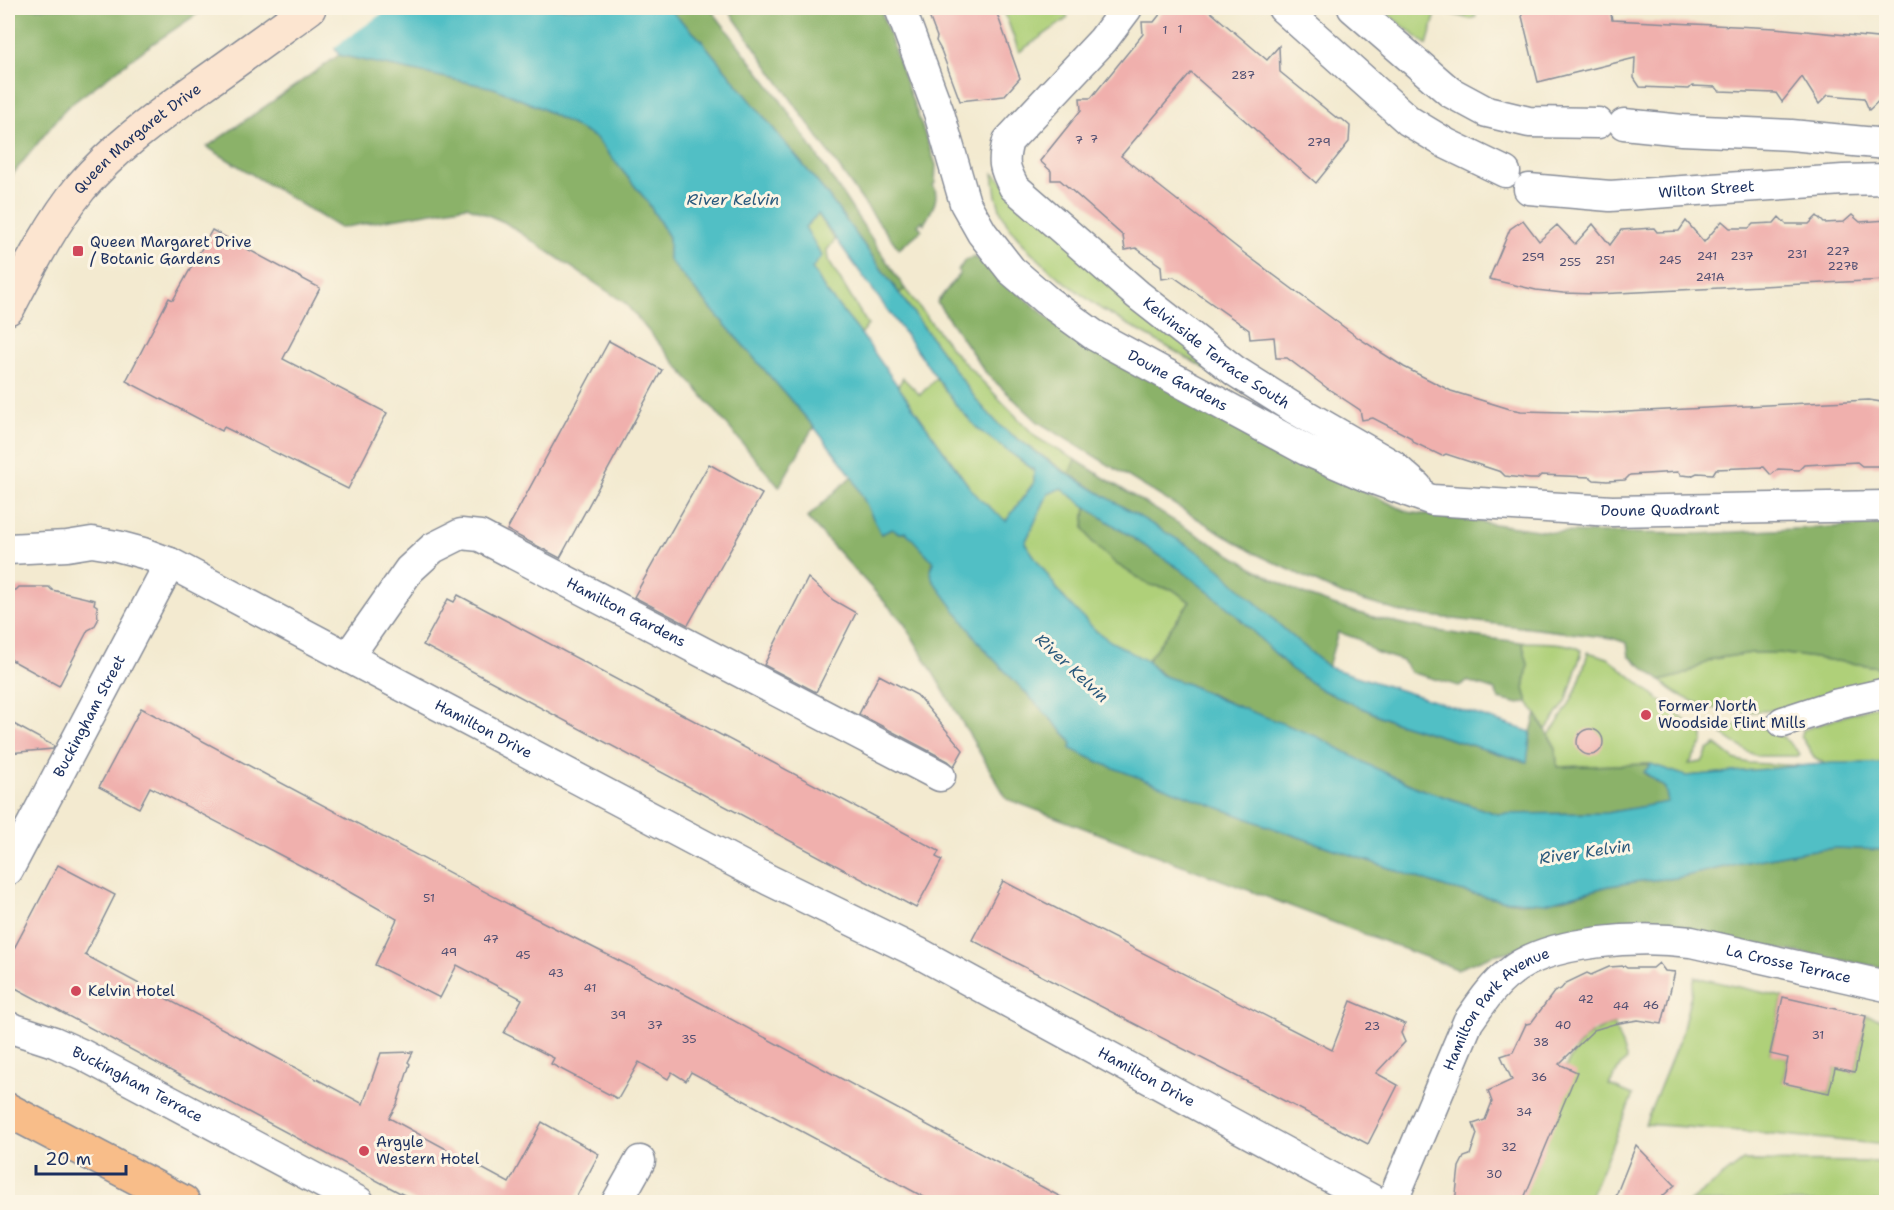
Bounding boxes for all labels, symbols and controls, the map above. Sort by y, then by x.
house number: 1 [1177,21,1183,37]
house number: 1 [1162,22,1168,38]
house number: 287 [1231,67,1255,83]
street label: Queen Margaret Drive [69,79,205,198]
house number: 7 [1090,131,1098,147]
house number: 7 [1075,132,1083,148]
house number: 279 [1307,134,1331,150]
street label: Wilton Street [1658,176,1755,203]
water label: River Kelvin [687,189,779,210]
place label: Queen Margaret Drive / Botanic Gardens [90,232,252,269]
house number: 227 [1826,243,1850,259]
marker: Queen Margaret Drive / Botanic Gardens [71,244,85,258]
house number: 231 [1787,246,1807,262]
house number: 241 [1697,248,1717,264]
house number: 237 [1730,248,1754,264]
house number: 259 [1521,249,1545,265]
house number: 251 [1595,252,1615,268]
house number: 245 [1658,252,1682,268]
house number: 255 [1559,254,1581,270]
house number: 227B [1828,258,1858,274]
house number: 241A [1696,269,1725,285]
street label: Kelvinside Terrace South [1139,293,1294,413]
street label: Doune Gardens [1124,345,1232,416]
street label: Doune Quadrant [1600,499,1720,521]
street label: Hamilton Gardens [563,573,689,652]
water label: River Kelvin [1031,629,1113,707]
street label: Buckingham Street [49,651,130,781]
street label: Hamilton Drive [431,695,536,763]
place label: Former North Woodside Flint Mills [1658,696,1806,733]
marker: Former North Woodside Flint Mills [1639,708,1653,722]
water label: River Kelvin [1538,835,1632,869]
house number: 51 [423,890,435,906]
house number: 47 [483,931,499,947]
street label: La Crosse Terrace [1724,940,1853,988]
street label: Hamilton Park Avenue [1439,943,1552,1074]
house number: 49 [441,944,457,960]
house number: 45 [515,947,531,963]
house number: 43 [548,965,564,981]
house number: 41 [584,980,596,996]
place label: Kelvin Hotel [88,981,175,1001]
marker: Kelvin Hotel [69,984,83,998]
house number: 42 [1578,991,1594,1007]
house number: 46 [1643,997,1659,1013]
house number: 44 [1613,998,1629,1014]
house number: 39 [610,1007,626,1023]
house number: 37 [647,1017,663,1033]
house number: 40 [1555,1017,1571,1033]
house number: 23 [1364,1018,1380,1034]
house number: 31 [1812,1027,1824,1043]
house number: 35 [681,1031,697,1047]
house number: 38 [1533,1034,1549,1050]
street label: Buckingham Terrace [69,1041,206,1127]
street label: Hamilton Drive [1094,1042,1199,1112]
house number: 36 [1531,1069,1547,1085]
house number: 34 [1516,1104,1532,1120]
place label: Argyle Western Hotel [376,1132,480,1169]
scale bar [36,1138,126,1176]
house number: 32 [1501,1139,1517,1155]
marker: Argyle Western Hotel [357,1144,371,1158]
text: 20 m [45,1147,91,1171]
house number: 30 [1486,1166,1502,1182]

